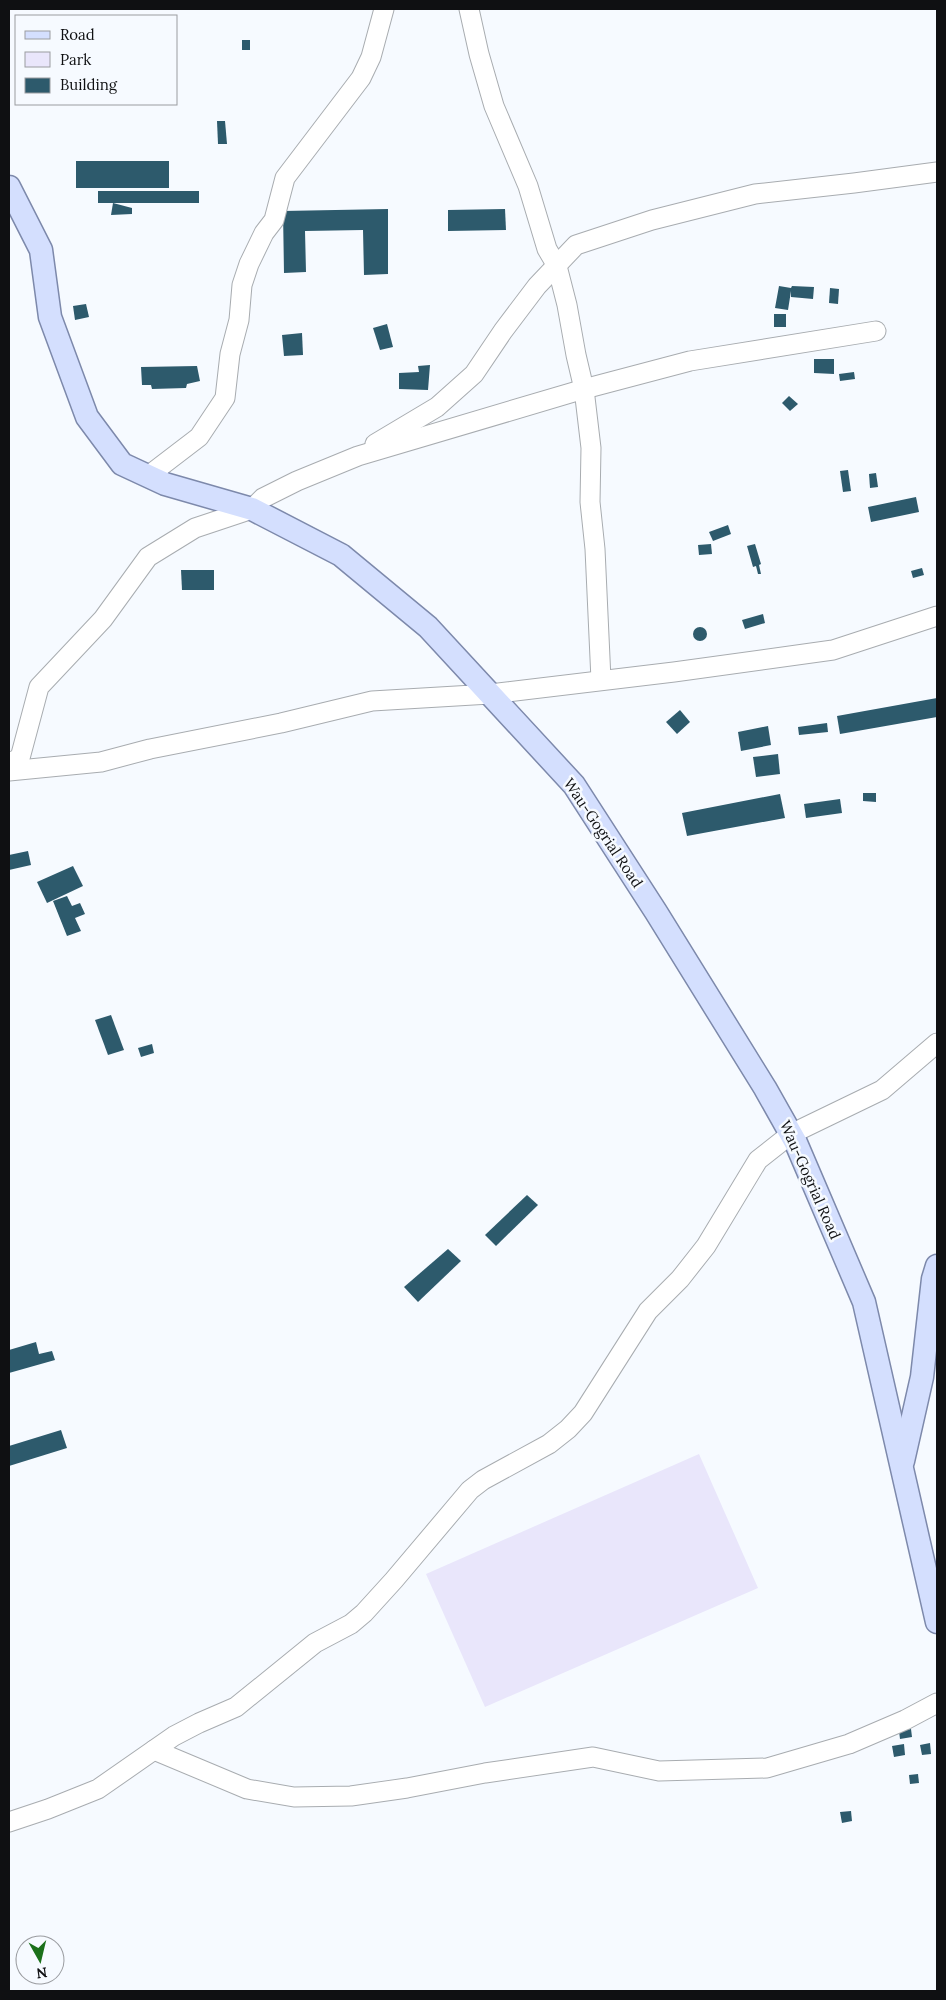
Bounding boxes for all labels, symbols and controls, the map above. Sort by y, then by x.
legend [15,15,178,105]
text: Road [60,25,95,44]
text: Park [60,50,91,69]
text: Building [60,75,118,94]
street label: Wau-Gogrial Road [560,774,647,891]
street label: Wau-Gogrial Road [776,1117,845,1242]
north arrow [15,1935,65,1985]
text: N [35,1963,48,1983]

